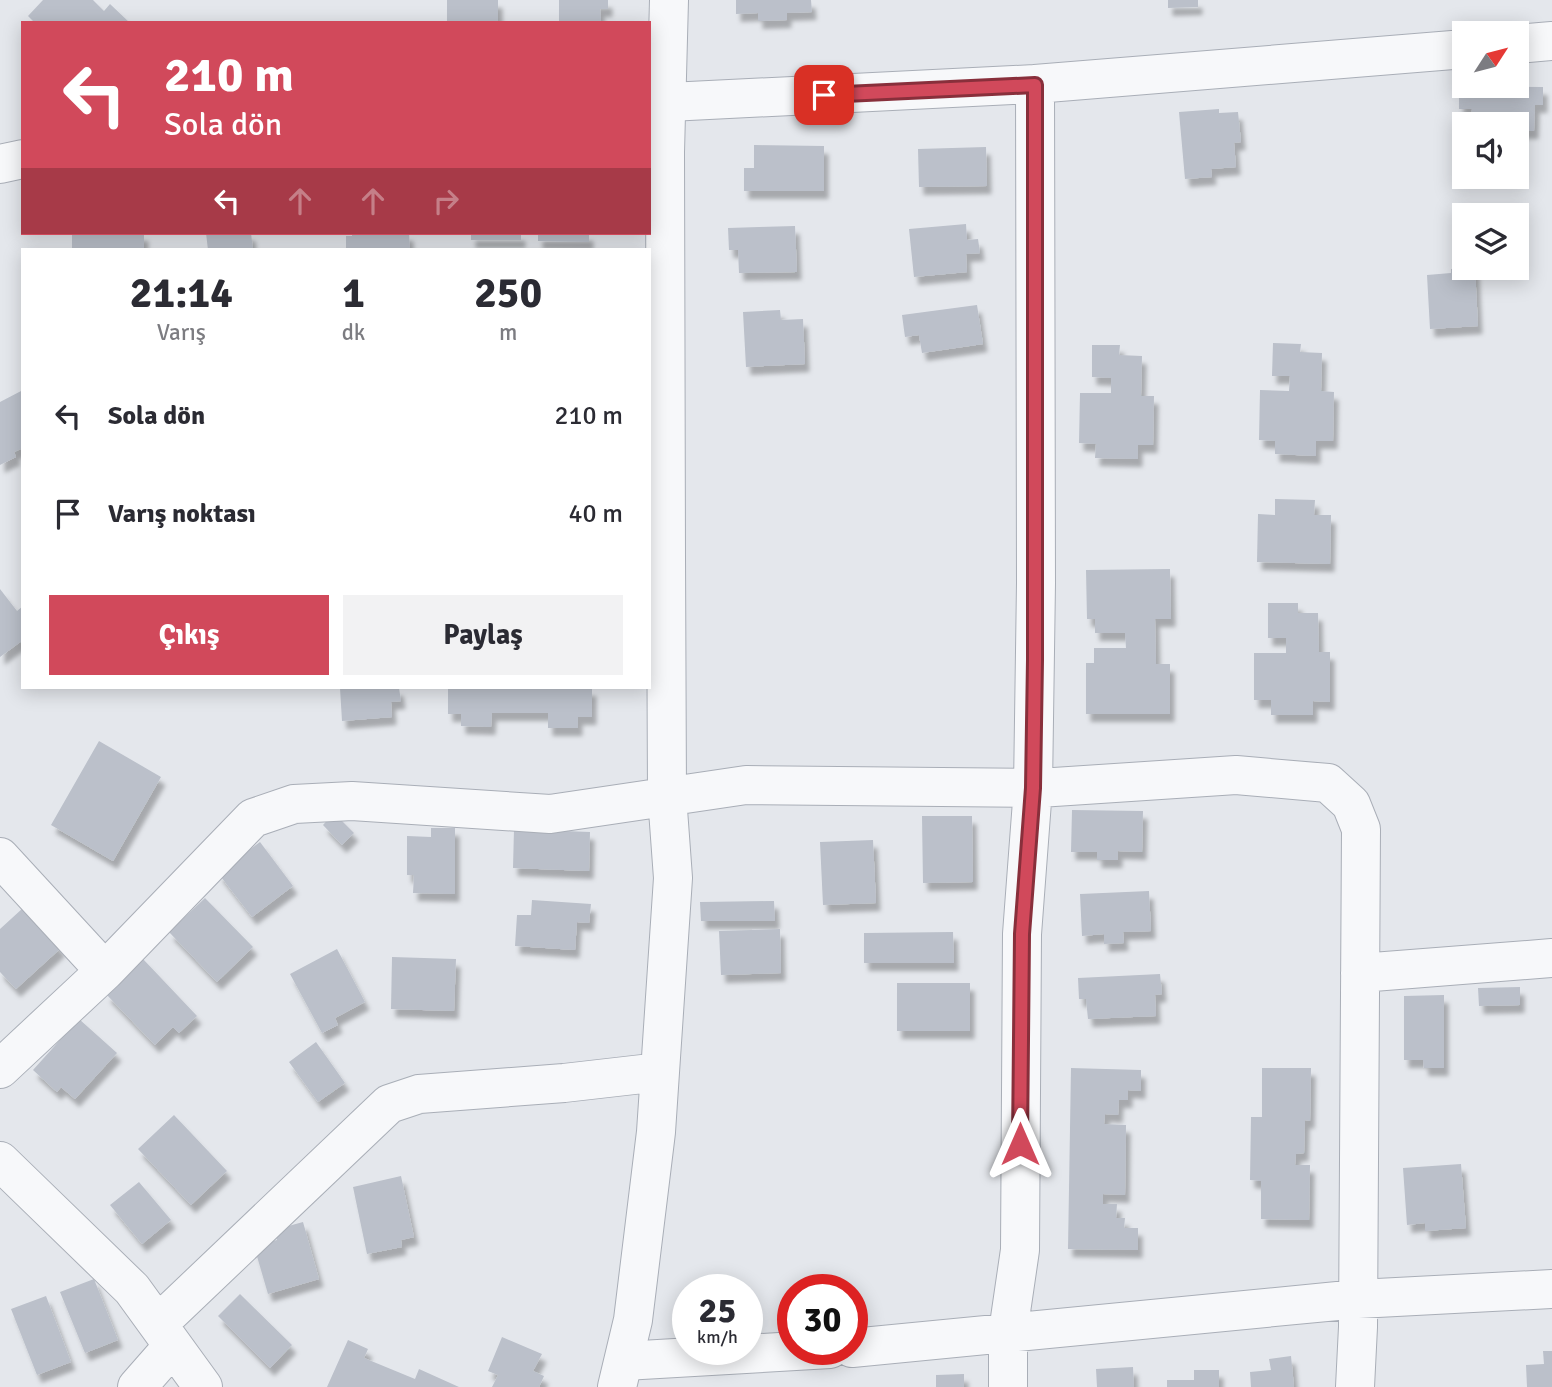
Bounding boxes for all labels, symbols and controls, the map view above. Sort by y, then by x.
north arrow [1452,21,1530,98]
map controls [1452,21,1529,280]
text: 210 m [164,45,294,105]
icon: left [49,49,140,140]
pin [794,65,854,125]
icon: arrive [805,76,843,114]
text: Sola dön [164,105,282,144]
button: sound [1452,112,1529,189]
icon: left [208,182,246,220]
icon: ahead [281,182,319,220]
icon: ahead [354,182,392,220]
icon: right [427,182,465,220]
button: layers [1452,203,1529,280]
text: 21:14 [130,268,233,319]
text: 1 [342,268,365,319]
text: 250 [474,268,542,319]
text: Varış [157,318,206,347]
text: dk [342,318,365,347]
text: m [499,318,517,347]
icon: left [49,397,87,435]
text: Sola dön [108,400,205,432]
text: 210 m [554,400,623,432]
icon: arrive [49,495,87,533]
text: Varış noktası [108,498,256,530]
text: 40 m [568,498,623,530]
button: Çıkış [49,595,329,675]
button: Paylaş [343,595,623,675]
position arrow [983,1107,1057,1181]
speed limit sign: 30 [777,1274,868,1365]
text: 25 [699,1289,736,1332]
text: km/h [697,1326,738,1348]

